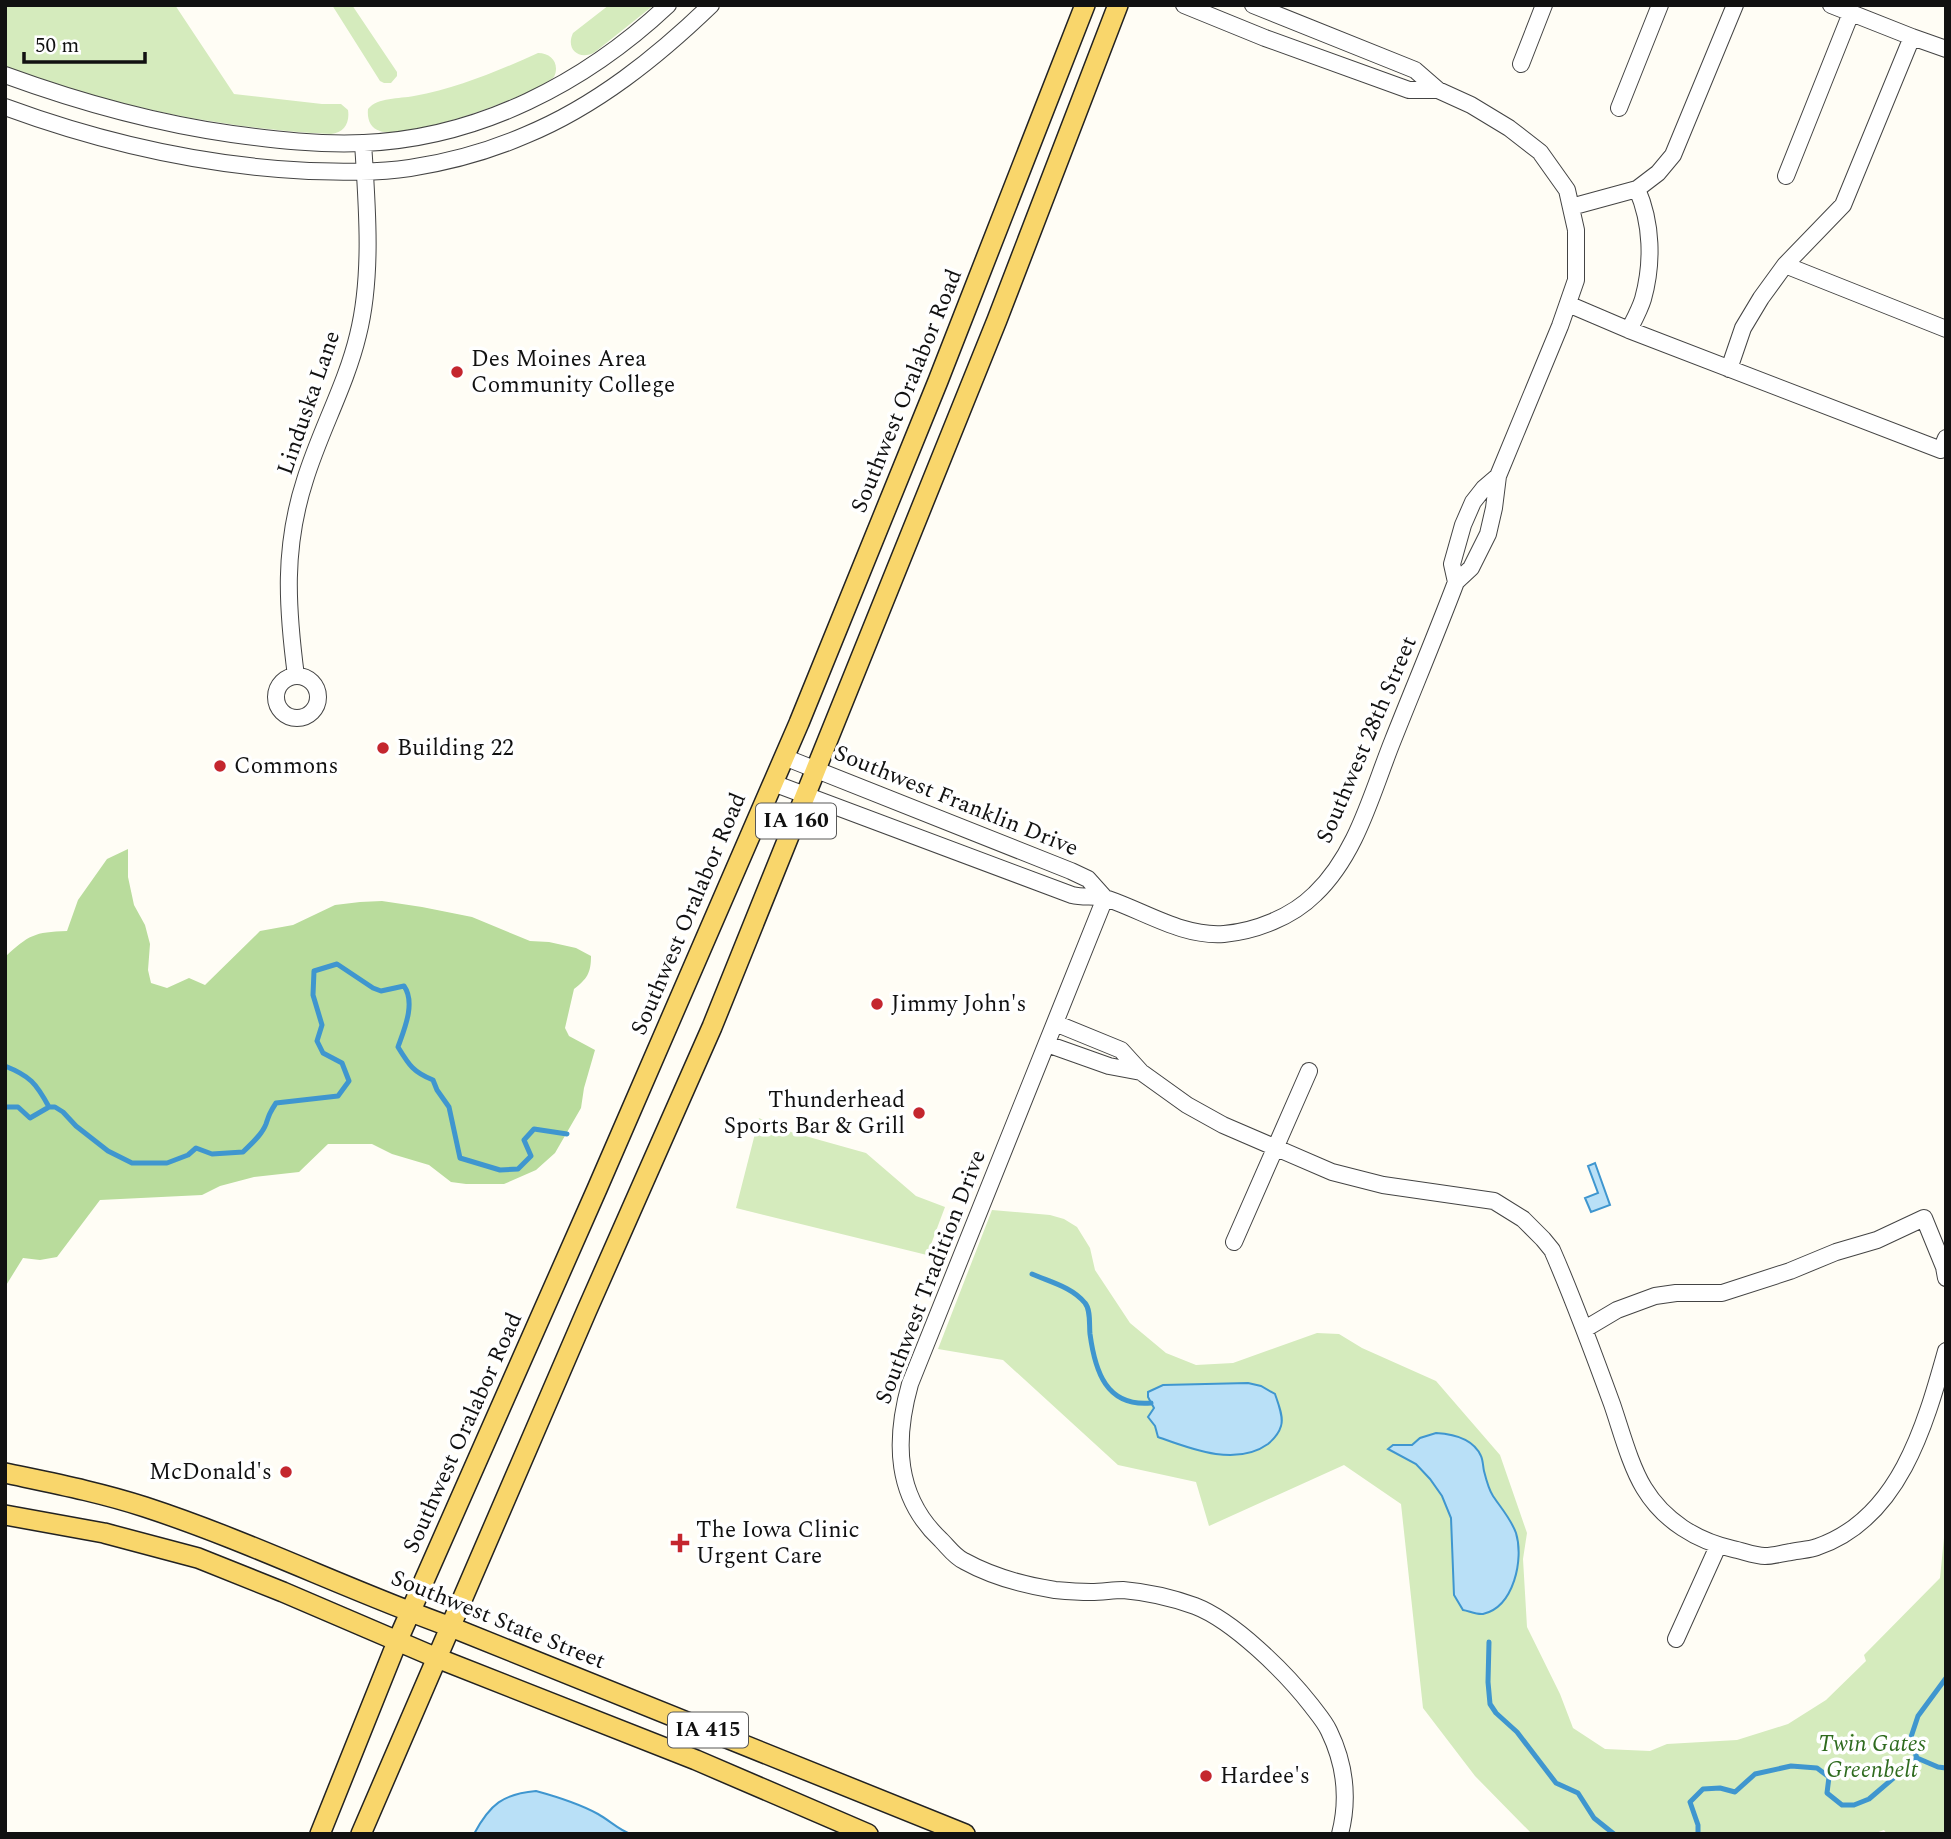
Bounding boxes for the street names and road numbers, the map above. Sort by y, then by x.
street label: Southwest Oralabor Road [842,264,972,518]
street label: Linduska Lane [268,326,350,480]
street label: Southwest 28th Street [1308,631,1426,849]
street label: Southwest Franklin Drive [829,736,1083,866]
street label: Southwest Oralabor Road [622,787,756,1041]
road number: IA 160 [756,804,836,838]
street label: Southwest Tradition Drive [866,1145,996,1409]
street label: Southwest Oralabor Road [394,1307,532,1559]
street label: Southwest State Street [385,1561,611,1679]
road number: IA 415 [668,1712,748,1748]

